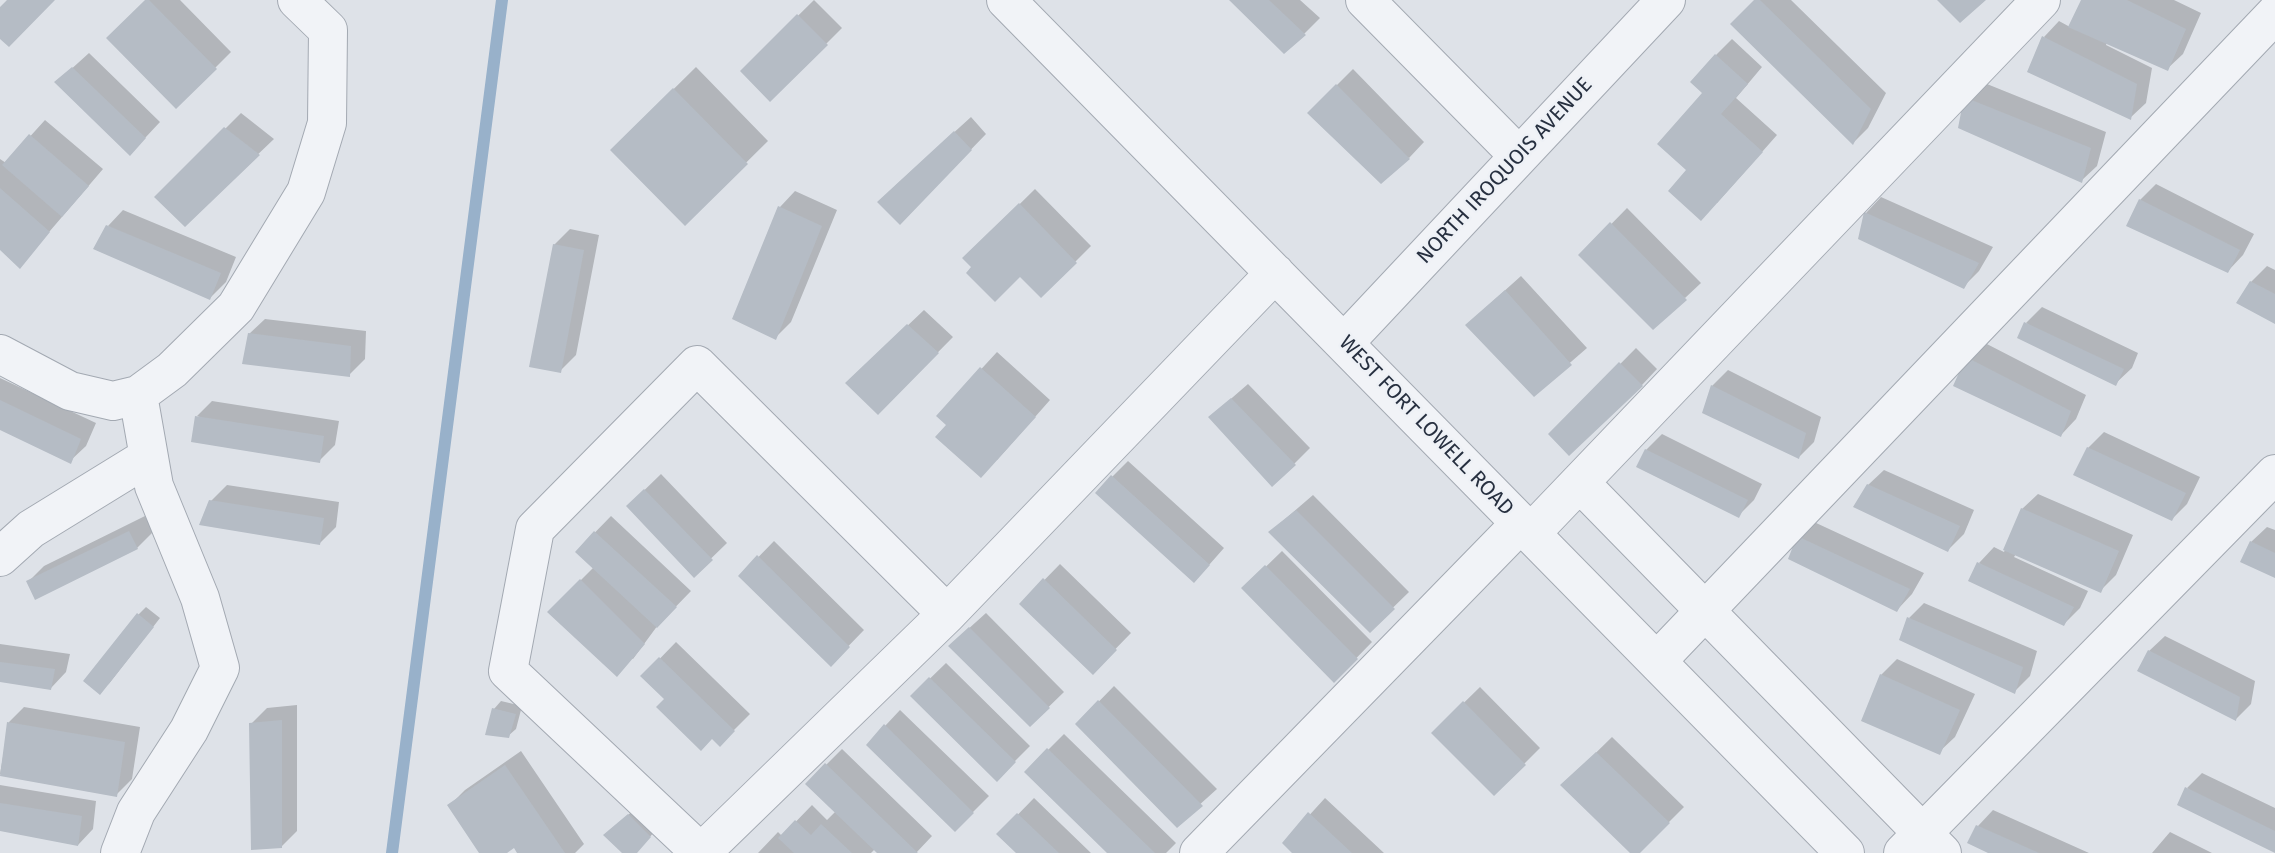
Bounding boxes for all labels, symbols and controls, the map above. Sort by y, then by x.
street label: NORTH IROQUOIS AVENUE [1412,73,1598,269]
street label: WEST FORT LOWELL ROAD [1333,331,1519,521]

